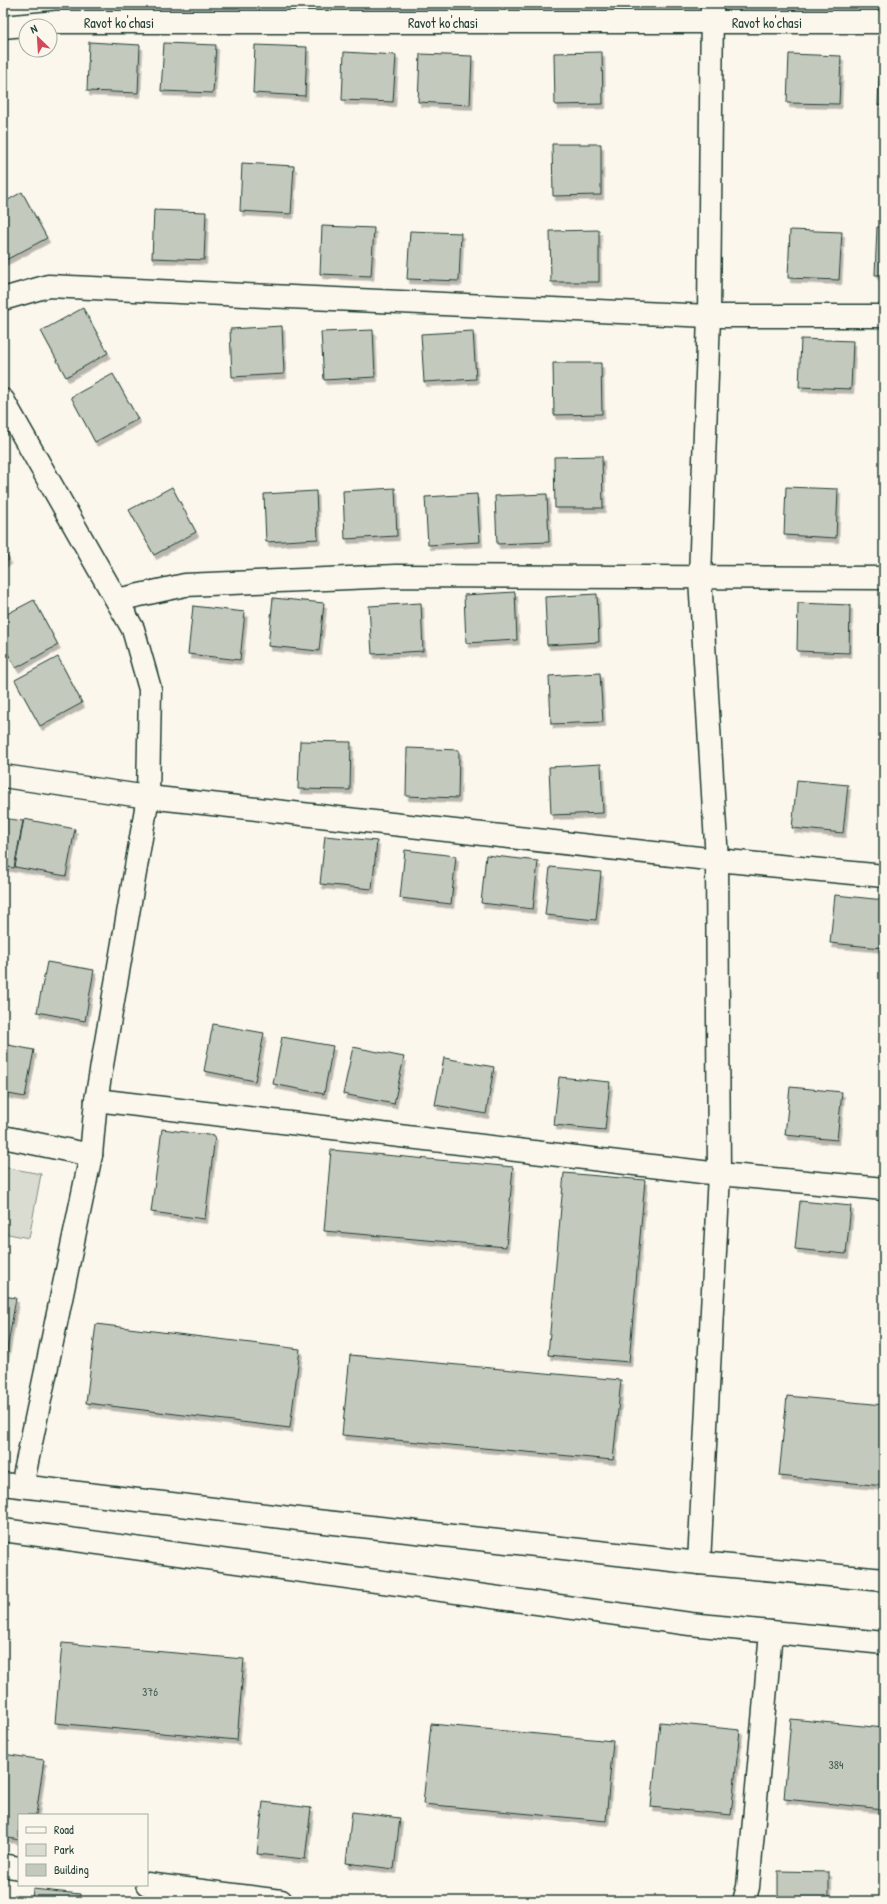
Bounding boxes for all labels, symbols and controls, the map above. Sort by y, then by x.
street label: Ravot ko'chasi [84,13,154,32]
street label: Ravot ko'chasi [408,13,478,32]
street label: Ravot ko'chasi [732,13,802,32]
north arrow [18,18,58,58]
text: N [28,21,40,37]
house number: 376 [142,1683,158,1700]
house number: 384 [828,1756,844,1773]
legend [18,1814,148,1886]
text: Road [54,1821,74,1838]
text: Park [54,1841,74,1858]
text: Building [54,1861,89,1878]

